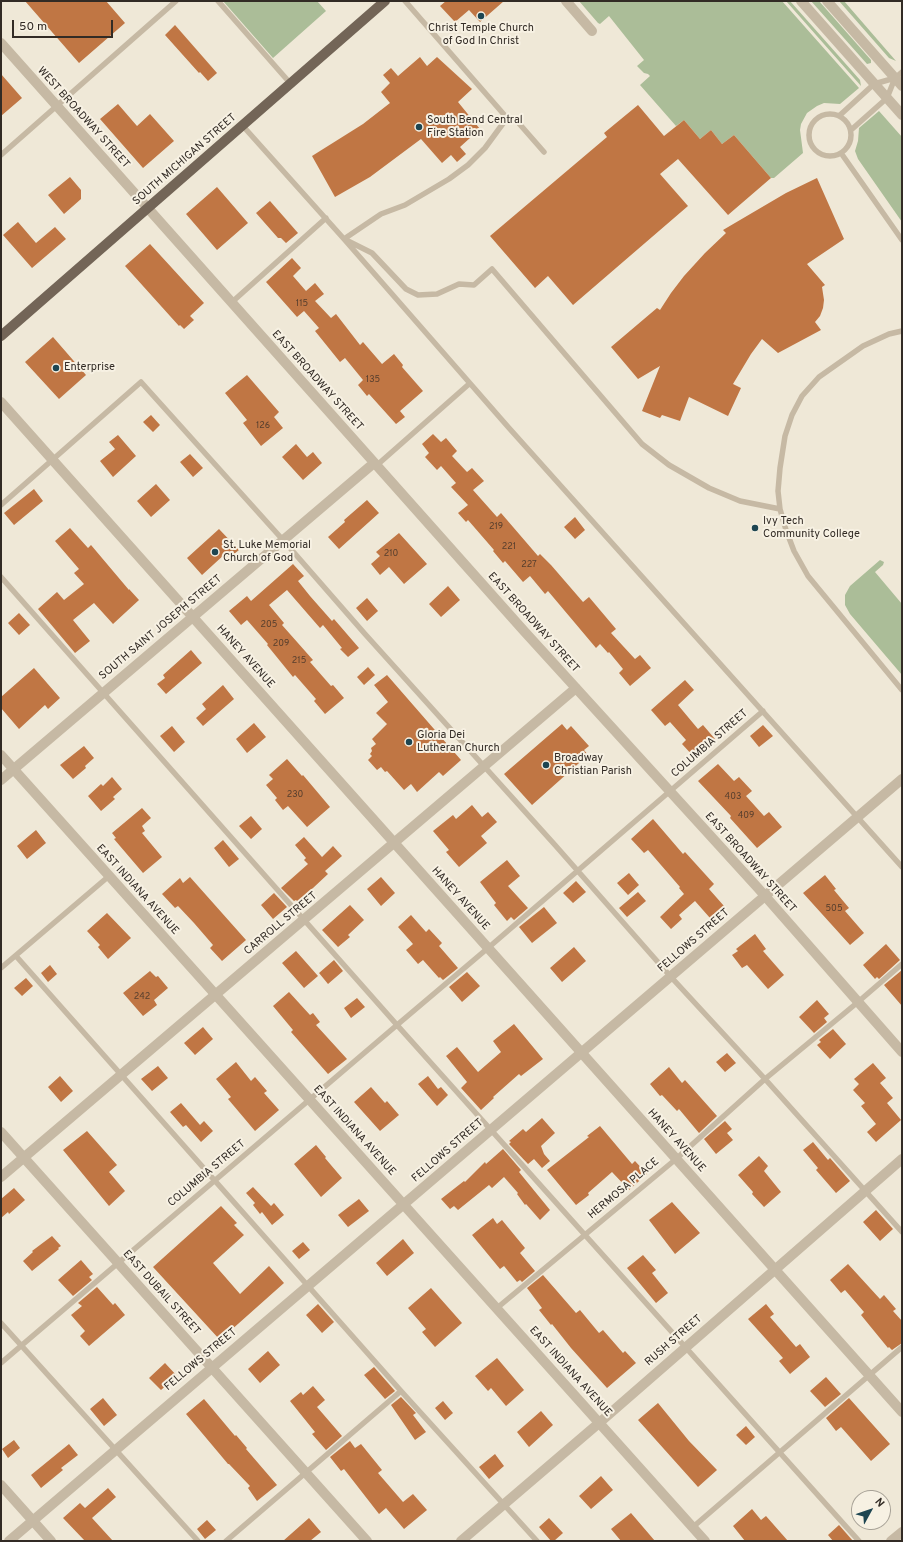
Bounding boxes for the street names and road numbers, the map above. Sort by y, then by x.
street label: WEST BROADWAY STREET [34,65,132,171]
street label: SOUTH MICHIGAN STREET [130,111,240,209]
street label: EAST BROADWAY STREET [269,328,365,434]
street label: EAST BROADWAY STREET [485,570,581,676]
street label: SOUTH SAINT JOSEPH STREET [97,573,225,683]
street label: HANEY AVENUE [213,623,277,691]
street label: COLUMBIA STREET [669,707,751,781]
street label: EAST BROADWAY STREET [702,810,798,916]
street label: EAST INDIANA AVENUE [93,842,181,938]
street label: HANEY AVENUE [428,865,492,933]
street label: CARROLL STREET [242,890,320,958]
street label: FELLOWS STREET [656,906,732,976]
street label: EAST INDIANA AVENUE [310,1083,398,1179]
street label: HANEY AVENUE [644,1107,708,1175]
street label: FELLOWS STREET [410,1116,486,1186]
street label: COLUMBIA STREET [166,1138,248,1210]
street label: HERMOSA PLACE [586,1156,662,1222]
street label: EAST DUBAIL STREET [119,1248,203,1338]
street label: RUSH STREET [643,1313,705,1369]
street label: EAST INDIANA AVENUE [526,1324,614,1420]
street label: FELLOWS STREET [162,1326,240,1394]

